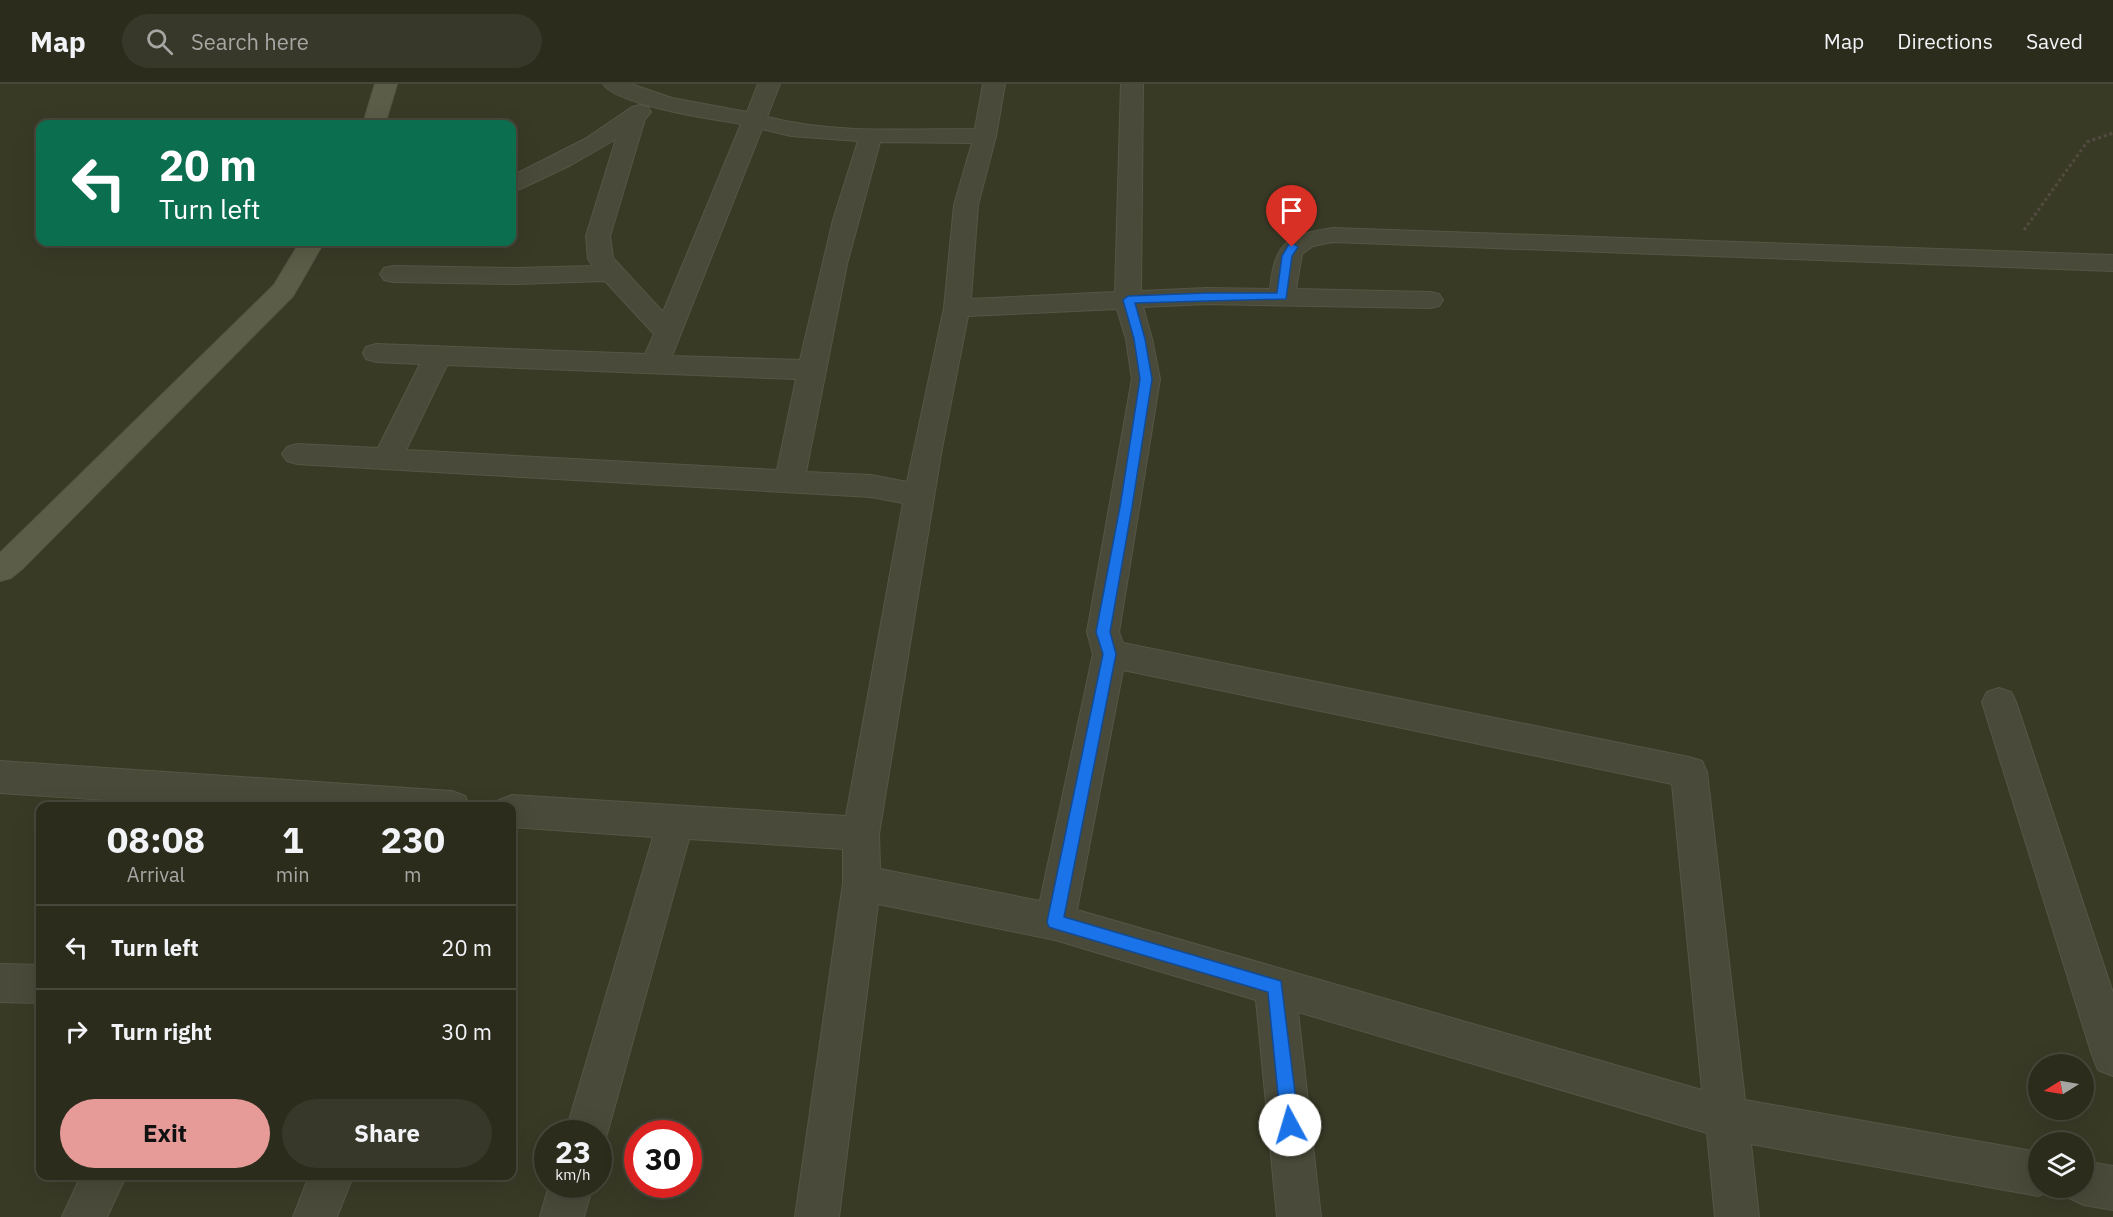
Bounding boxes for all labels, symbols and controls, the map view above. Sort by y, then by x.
search box [122,14,542,68]
text: Map [30,23,86,60]
icon: search [143,25,176,58]
text: Search here [191,27,309,56]
text: Map [1824,27,1864,55]
text: Directions [1897,27,1993,55]
text: Saved [2026,27,2083,55]
text: 20 m [159,138,257,193]
icon: left [60,144,138,222]
pin [1266,185,1317,247]
text: Turn left [159,191,260,226]
icon: arrive [1275,194,1308,227]
text: 08:08 [107,816,205,863]
text: 1 [282,816,304,863]
text: 230 [380,816,445,863]
text: Arrival [127,861,185,888]
text: min [276,861,310,888]
text: m [404,861,422,888]
icon: left [60,931,93,964]
text: Turn left [111,933,199,962]
text: 20 m [441,933,492,962]
icon: right [60,1015,93,1048]
text: Turn right [111,1017,212,1046]
text: 30 m [441,1017,492,1046]
north arrow [2028,1054,2094,1120]
map controls [2028,1054,2094,1198]
position arrow [1258,1093,1322,1157]
button: Exit [60,1099,270,1168]
button: Share [282,1099,492,1168]
speed limit sign: 30 [624,1120,702,1198]
text: 23 [555,1132,591,1171]
button: layers [2028,1132,2094,1198]
text: km/h [555,1165,591,1184]

